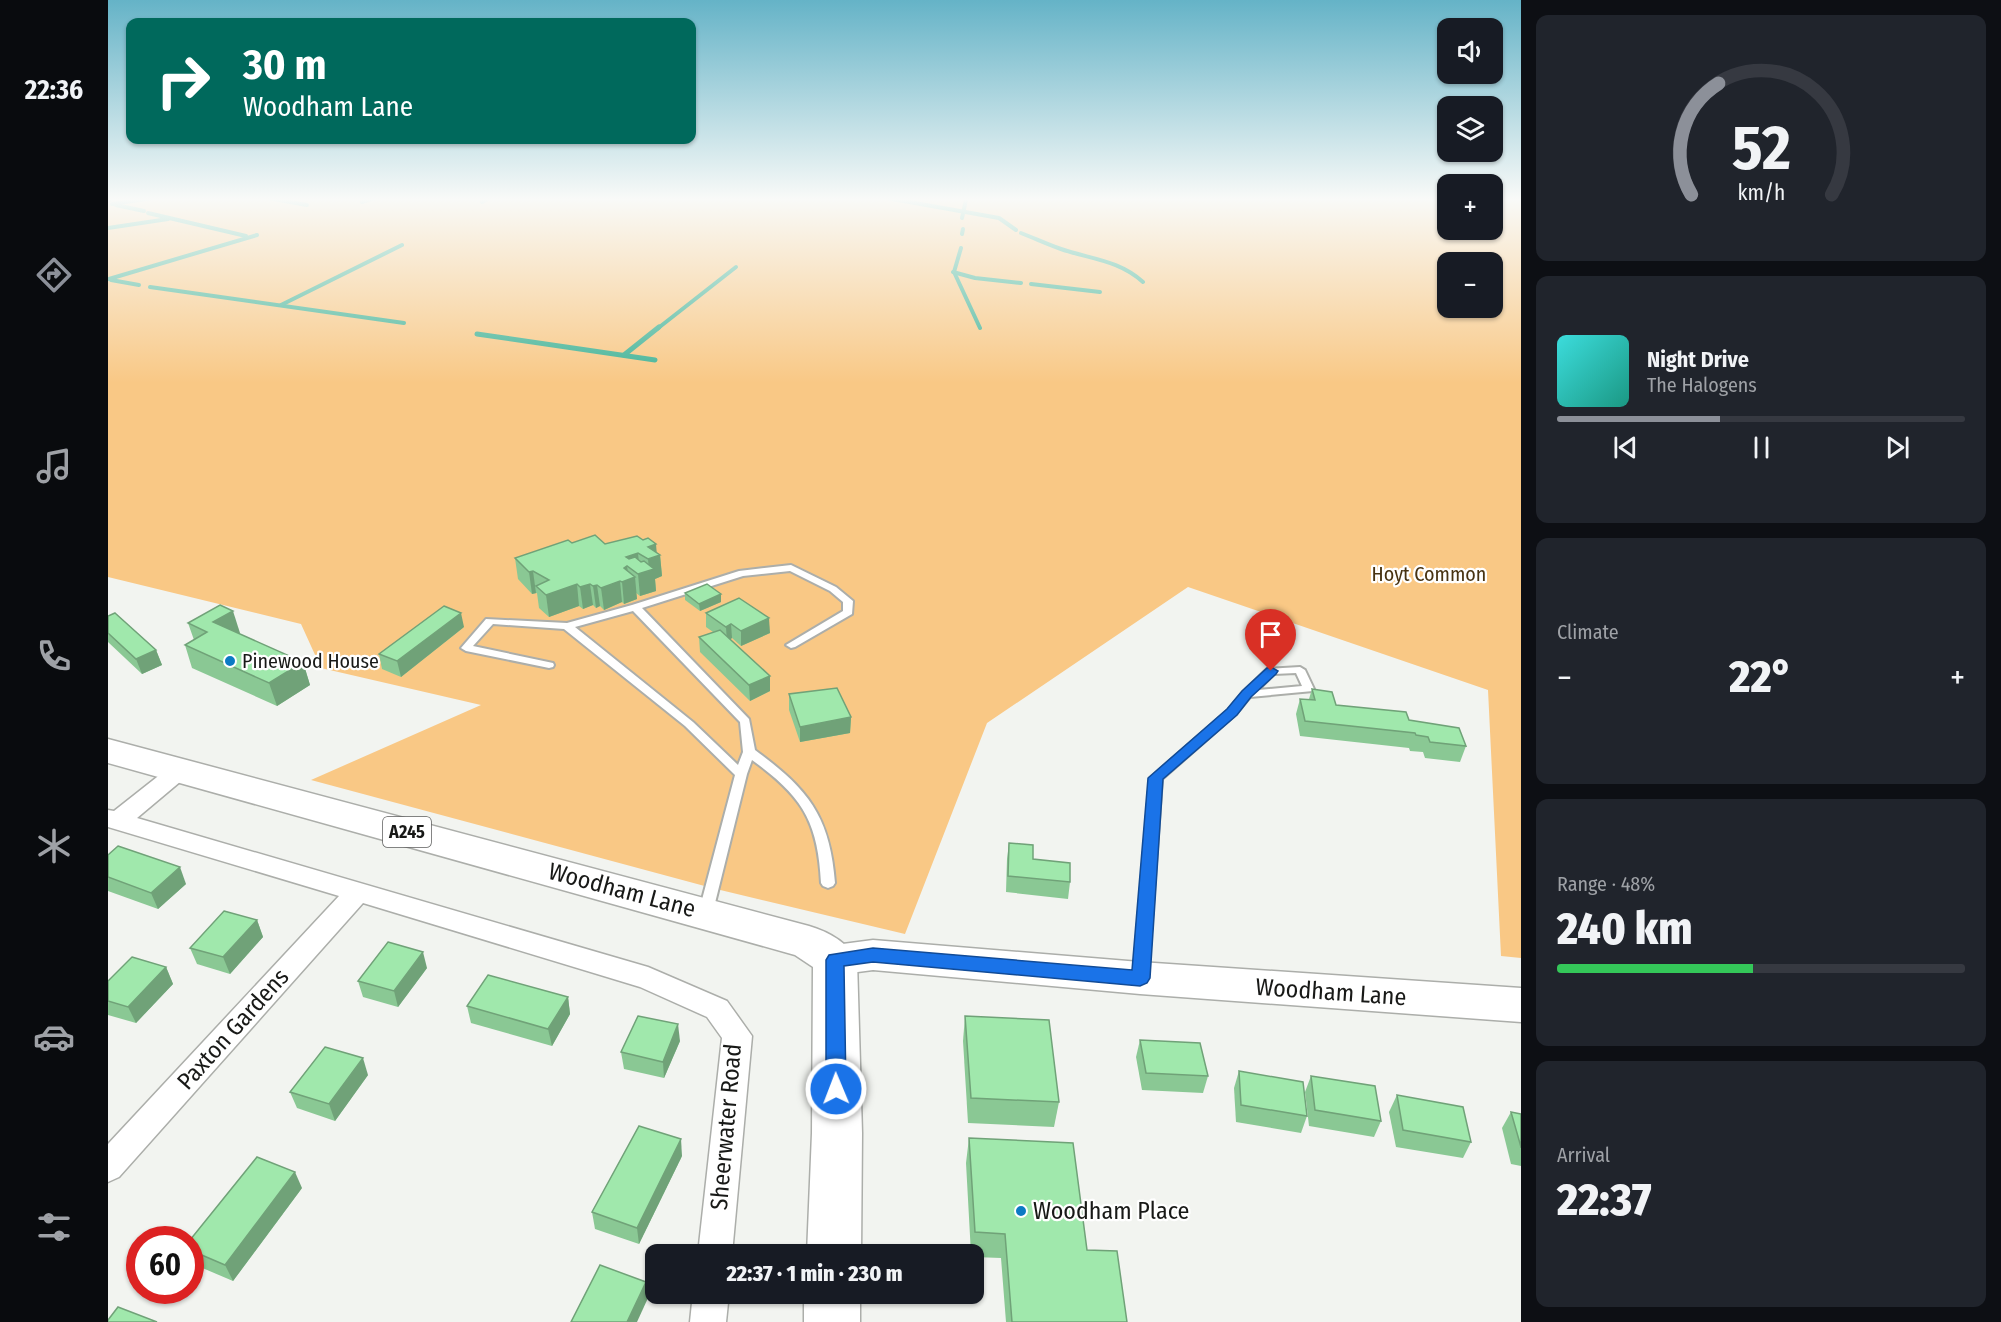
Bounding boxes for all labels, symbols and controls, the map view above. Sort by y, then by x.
map controls [1437,18,1503,318]
button: sound [1437,18,1503,84]
text: 30 m [243,40,327,90]
icon: right [144,42,222,120]
text: 22:36 [25,74,83,106]
text: Woodham Lane [243,91,413,123]
button: layers [1437,96,1503,162]
text: 52 [1732,111,1790,186]
button: + [1437,174,1503,240]
text: km/h [1737,181,1785,207]
button: − [1437,252,1503,318]
icon: directions [33,254,75,296]
text: Night Drive [1647,346,1749,373]
text: The Halogens [1647,373,1757,397]
icon: previous [1609,431,1642,464]
icon: pause [1745,431,1778,464]
icon: next [1881,431,1914,464]
icon: music [33,445,75,487]
park label: Hoyt Common [1372,562,1486,586]
pin [1245,609,1296,671]
icon: arrive [1254,618,1287,651]
text: Climate [1557,620,1619,644]
icon: phone [33,635,75,677]
place label: Pinewood House [242,649,379,673]
text: 22° [1729,650,1793,704]
marker: Pinewood House [223,654,237,668]
text: − [1557,658,1572,698]
text: + [1950,658,1965,698]
road number: A245 [383,817,431,847]
icon: climate [33,825,75,867]
street label: Woodham Lane [545,857,699,923]
text: Range · 48% [1557,872,1655,896]
text: 240 km [1557,902,1693,956]
street label: Paxton Gardens [171,963,295,1095]
street label: Woodham Lane [1255,973,1407,1011]
icon: car [33,1016,75,1058]
street label: Sheerwater Road [705,1043,747,1211]
position arrow [804,1057,868,1121]
text: Arrival [1557,1143,1610,1167]
text: 22:37 [1557,1173,1651,1227]
place label: Woodham Place [1033,1197,1189,1225]
marker: Woodham Place [1014,1204,1028,1218]
icon: filters [33,1206,75,1248]
speed limit sign: 60 [126,1226,204,1304]
text: 22:37 · 1 min · 230 m [726,1260,903,1287]

